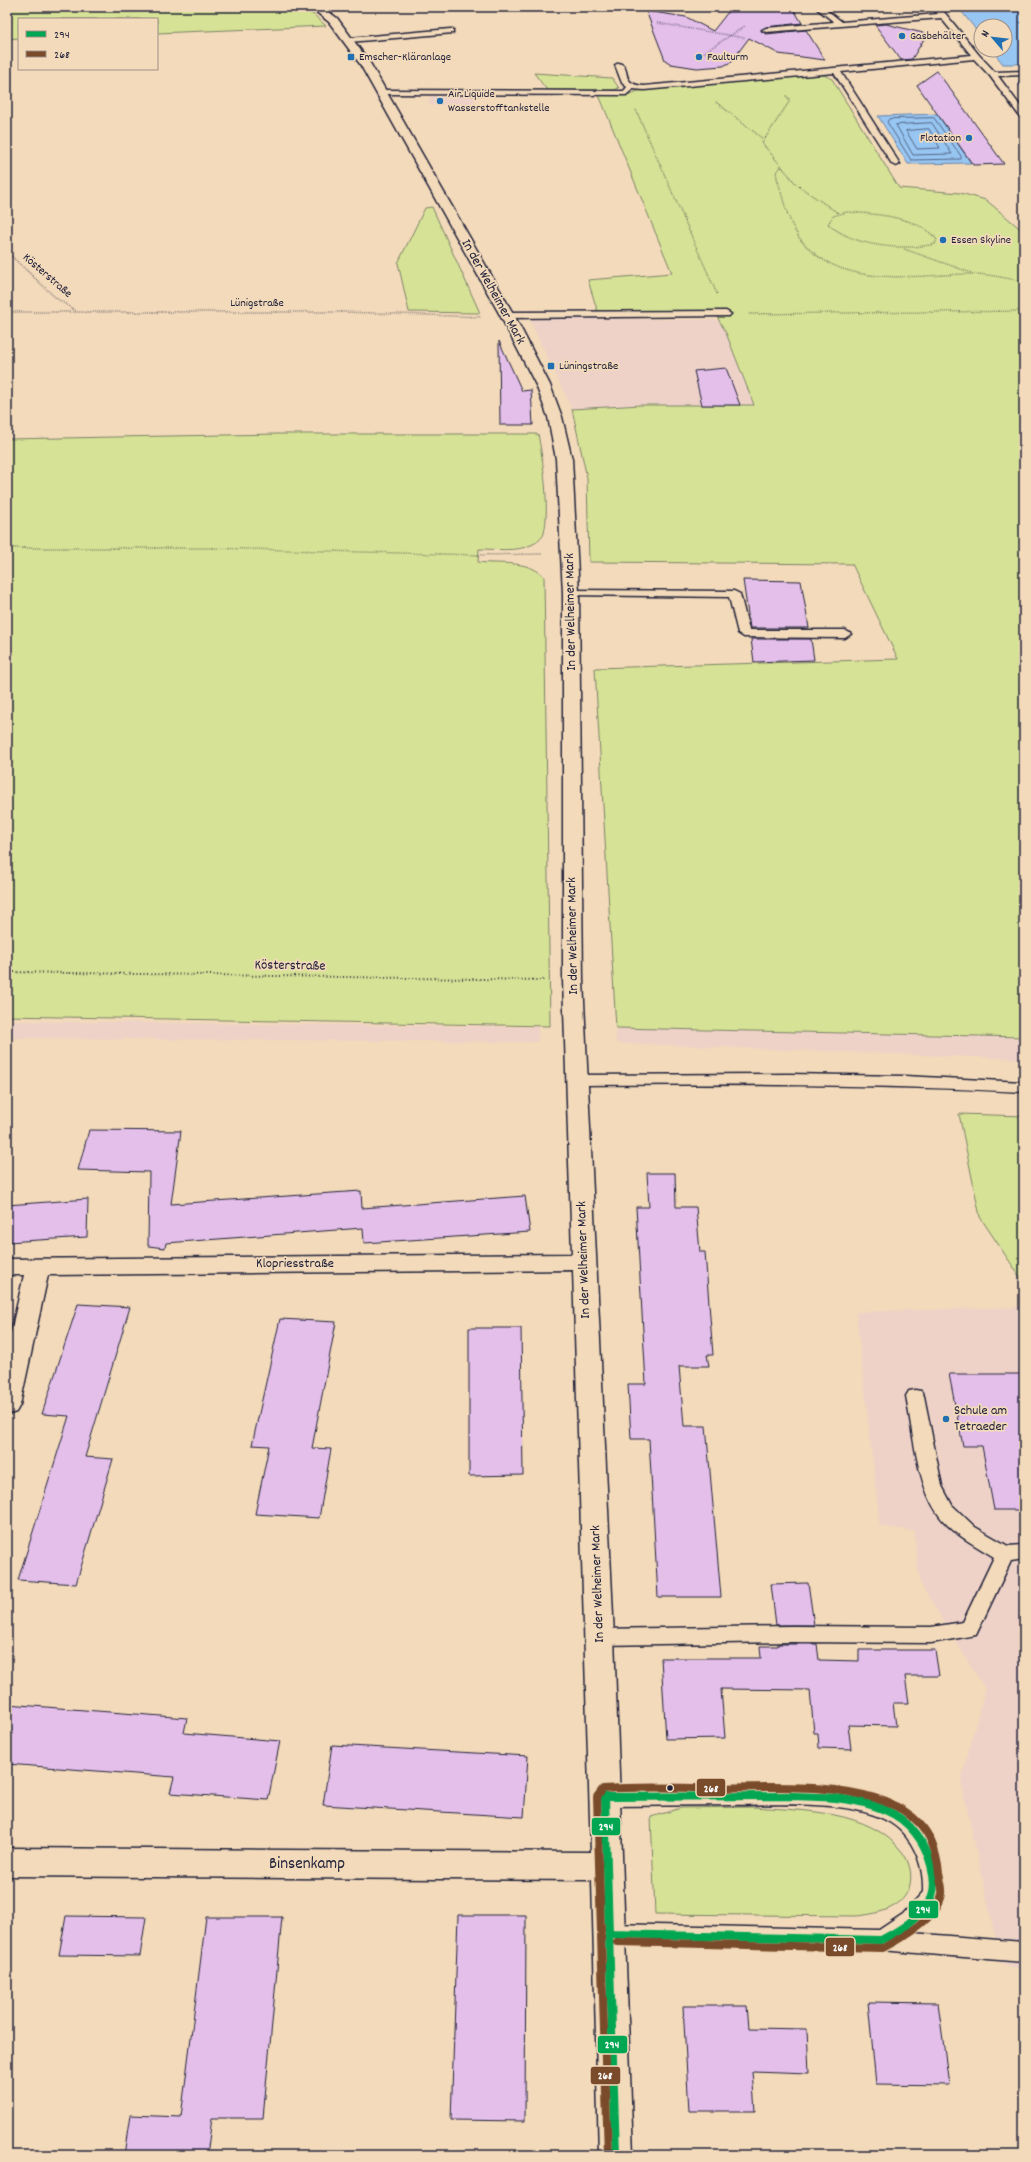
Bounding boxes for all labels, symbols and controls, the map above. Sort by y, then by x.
legend [18,18,158,70]
north arrow [973,18,1013,58]
text: 294 [54,27,70,44]
place label: Gasbehälter [910,28,966,45]
text: N [978,28,995,40]
marker: Gasbehälter [897,31,907,41]
text: 268 [54,47,70,64]
place label: Emscher-Kläranlage [359,49,451,66]
place label: Faulturm [707,49,748,66]
marker: Emscher-Kläranlage [346,52,356,62]
marker: Faulturm [694,52,704,62]
place label: Air Liquide Wasserstofftankstelle [448,86,550,117]
marker: Air Liquide Wasserstofftankstelle [435,96,445,106]
place label: Flotation [920,130,961,147]
marker: Flotation [964,133,974,143]
place label: Essen Skyline [951,232,1011,249]
marker: Essen Skyline [938,235,948,245]
street label: In der Welheimer Mark [456,236,530,349]
street label: Kösterstraße [19,250,75,302]
street label: Lünigstraße [230,295,284,312]
place label: Lüningstraße [559,358,618,375]
marker: Lüningstraße [546,361,556,371]
street label: In der Welheimer Mark [560,553,582,671]
street label: In der Welheimer Mark [562,877,584,995]
street label: Kösterstraße [254,955,326,977]
street label: In der Welheimer Mark [572,1201,596,1319]
street label: Klopriesstraße [256,1254,334,1274]
place label: Schule am Tetraeder [954,1401,1008,1437]
marker: Schule am Tetraeder [941,1414,951,1424]
street label: In der Welheimer Mark [586,1525,610,1643]
line badge: 268 [696,1778,726,1797]
text: 268 [704,1782,719,1798]
unlabelled marker [665,1783,675,1793]
line badge: 294 [591,1817,621,1836]
text: 294 [599,1820,613,1836]
street label: Binsenkamp [269,1853,345,1877]
line badge: 294 [908,1900,939,1919]
text: 294 [916,1903,930,1919]
line badge: 268 [825,1937,855,1957]
text: 268 [833,1941,848,1957]
line badge: 294 [597,2035,628,2054]
text: 294 [605,2038,619,2054]
line badge: 268 [590,2066,621,2085]
text: 268 [598,2069,613,2085]

